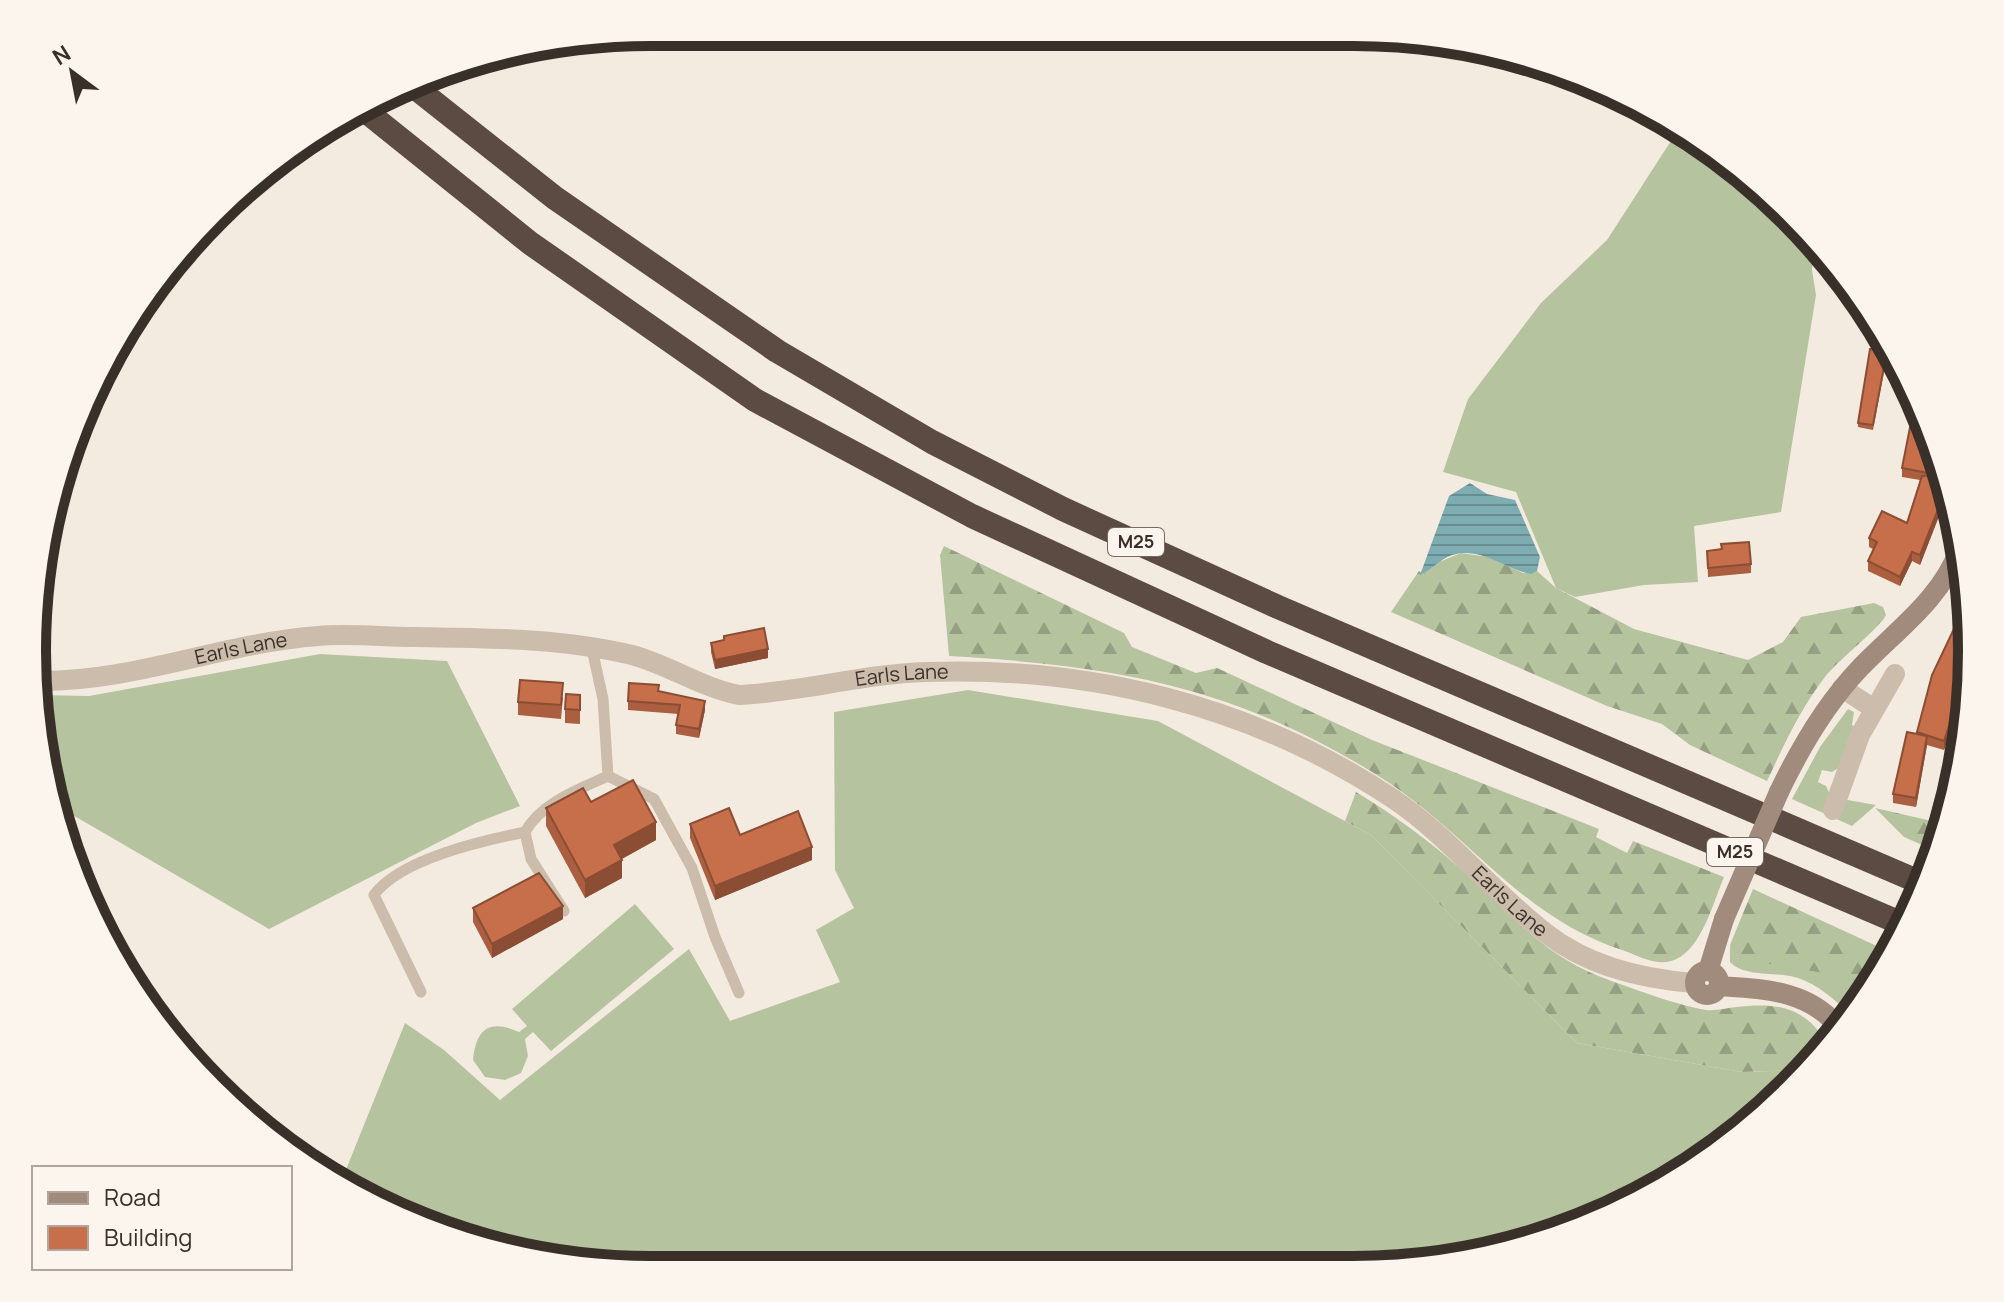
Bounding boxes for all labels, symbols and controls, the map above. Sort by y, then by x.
north arrow [32,32,112,112]
text: N [47,38,76,72]
road number: M25 [1108,528,1164,556]
street label: Earls Lane [192,625,289,670]
street label: Earls Lane [853,657,949,692]
road number: M25 [1707,838,1763,866]
street label: Earls Lane [1466,860,1554,943]
legend [32,1166,292,1270]
text: Road [104,1180,161,1213]
text: Building [104,1220,192,1253]

